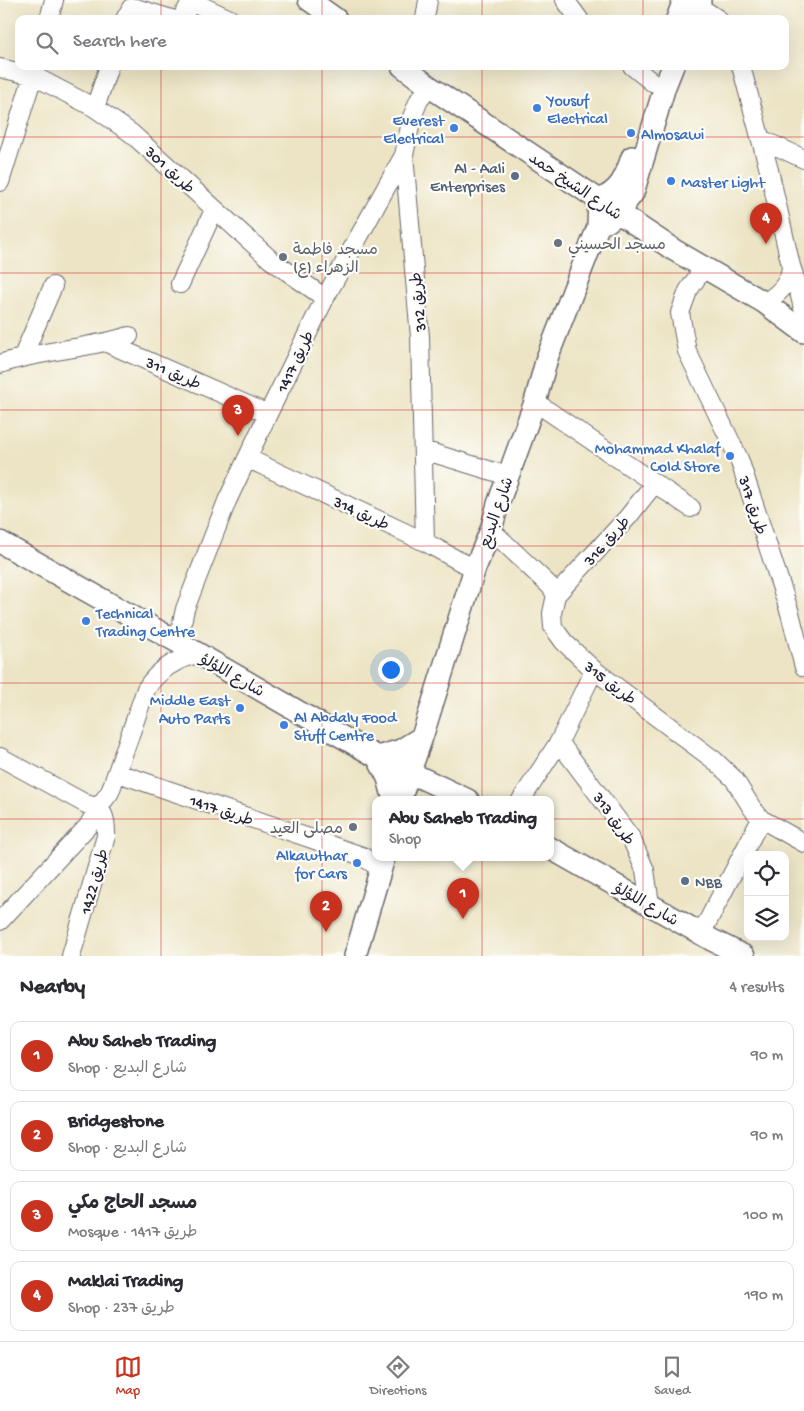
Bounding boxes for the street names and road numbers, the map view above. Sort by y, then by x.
street label: طريق 301 [139,143,197,199]
street label: شارع الشيخ حمد [524,150,624,226]
street label: طريق 312 [408,271,433,333]
street label: طريق 1417 [274,329,320,397]
street label: طريق 311 [141,354,203,396]
street label: طريق 317 [732,473,769,538]
street label: شارع البديع [477,475,519,551]
street label: طريق 314 [329,494,392,536]
street label: طريق 316 [581,514,636,572]
street label: شارع اللؤلؤ [194,650,267,703]
street label: طريق 315 [578,658,639,711]
street label: طريق 313 [586,789,637,850]
street label: طريق 1417 [186,792,255,832]
street label: طريق 1422 [78,847,115,918]
street label: شارع اللؤلؤ [608,879,681,932]

